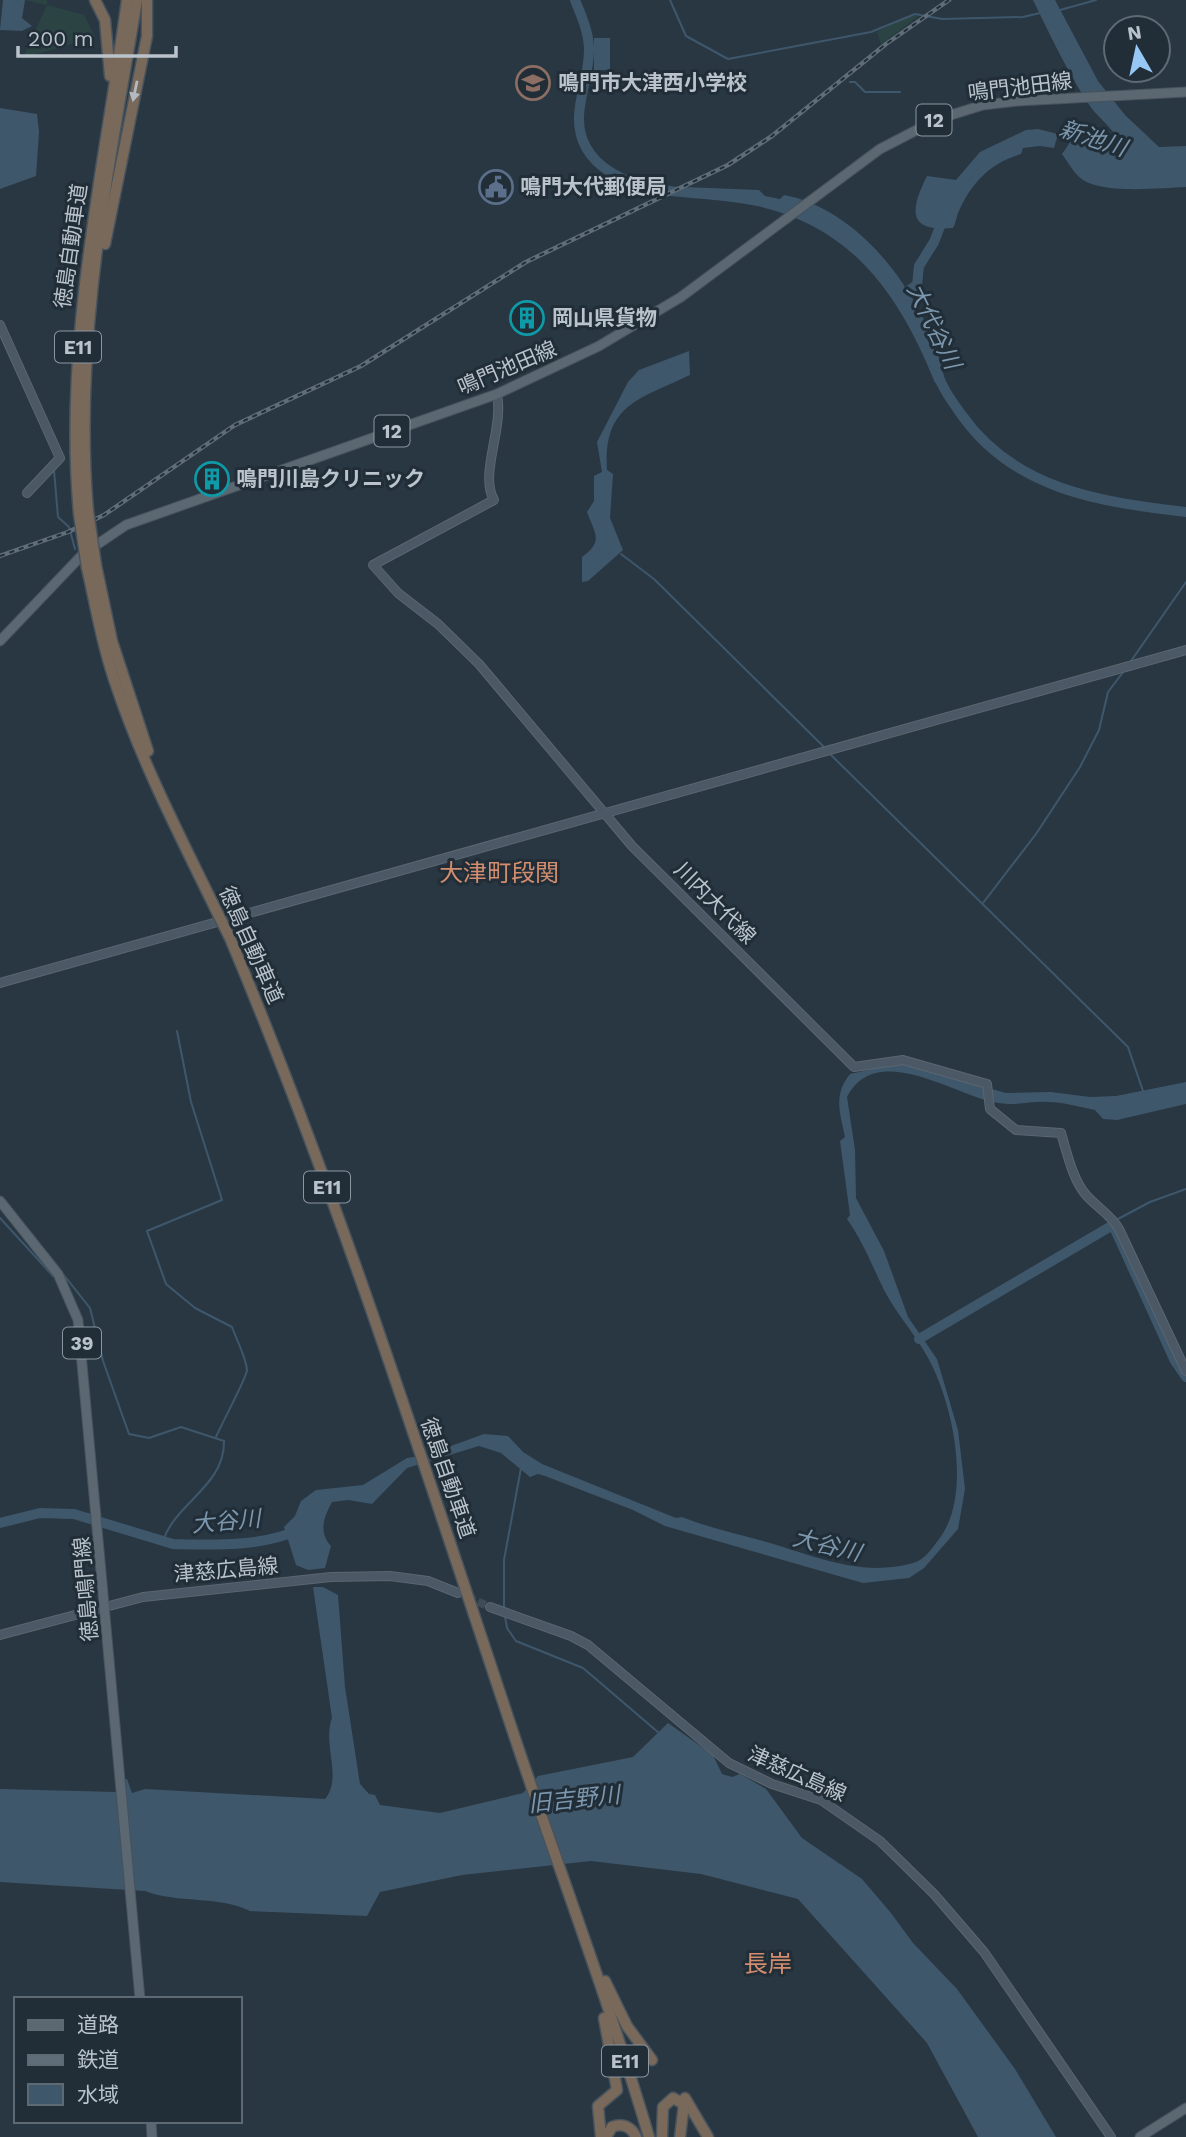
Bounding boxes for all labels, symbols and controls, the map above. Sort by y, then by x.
scale bar [18,14,175,58]
north arrow [1102,14,1172,84]
text: N [1126,20,1143,45]
text: 200 m [28,26,94,51]
school or university icon: 鳴門市大津西小学校 [514,64,552,102]
street label: 鳴門池田線 [966,68,1074,105]
place label: 鳴門市大津西小学校 [558,70,747,95]
one-way arrow [130,80,141,102]
road number: 12 [916,104,951,136]
water label: 新池川 [1056,115,1133,163]
public building icon: 鳴門大代郵便局 [477,168,515,206]
place label: 鳴門大代郵便局 [520,174,667,199]
street label: 徳島自動車道 [49,182,92,310]
water label: 大代谷川 [901,279,967,376]
building icon: 岡山県貨物 [508,299,546,337]
place label: 岡山県貨物 [552,305,657,330]
road number: E11 [55,332,101,362]
street label: 鳴門池田線 [454,336,560,400]
road number: 12 [374,416,410,446]
building icon: 鳴門川島クリニック [193,460,231,498]
place label: 鳴門川島クリニック [236,466,425,491]
street label: 川内大代線 [669,857,761,949]
district label: 大津町段関 [439,859,559,887]
street label: 徳島自動車道 [214,882,289,1007]
road number: E11 [304,1172,350,1203]
road number: 39 [63,1328,101,1358]
street label: 徳島自動車道 [416,1414,481,1541]
water label: 大谷川 [190,1505,265,1538]
water label: 大谷川 [790,1524,867,1568]
street label: 徳島鳴門線 [68,1536,103,1642]
street label: 津慈広島線 [173,1552,279,1587]
street label: 津慈広島線 [744,1741,850,1806]
water label: 旧吉野川 [527,1781,624,1818]
district label: 長岸 [744,1950,792,1978]
legend [14,1997,242,2123]
text: 道路 [77,2012,119,2037]
road number: E11 [602,2046,648,2076]
text: 鉄道 [77,2047,119,2072]
text: 水域 [77,2082,119,2107]

